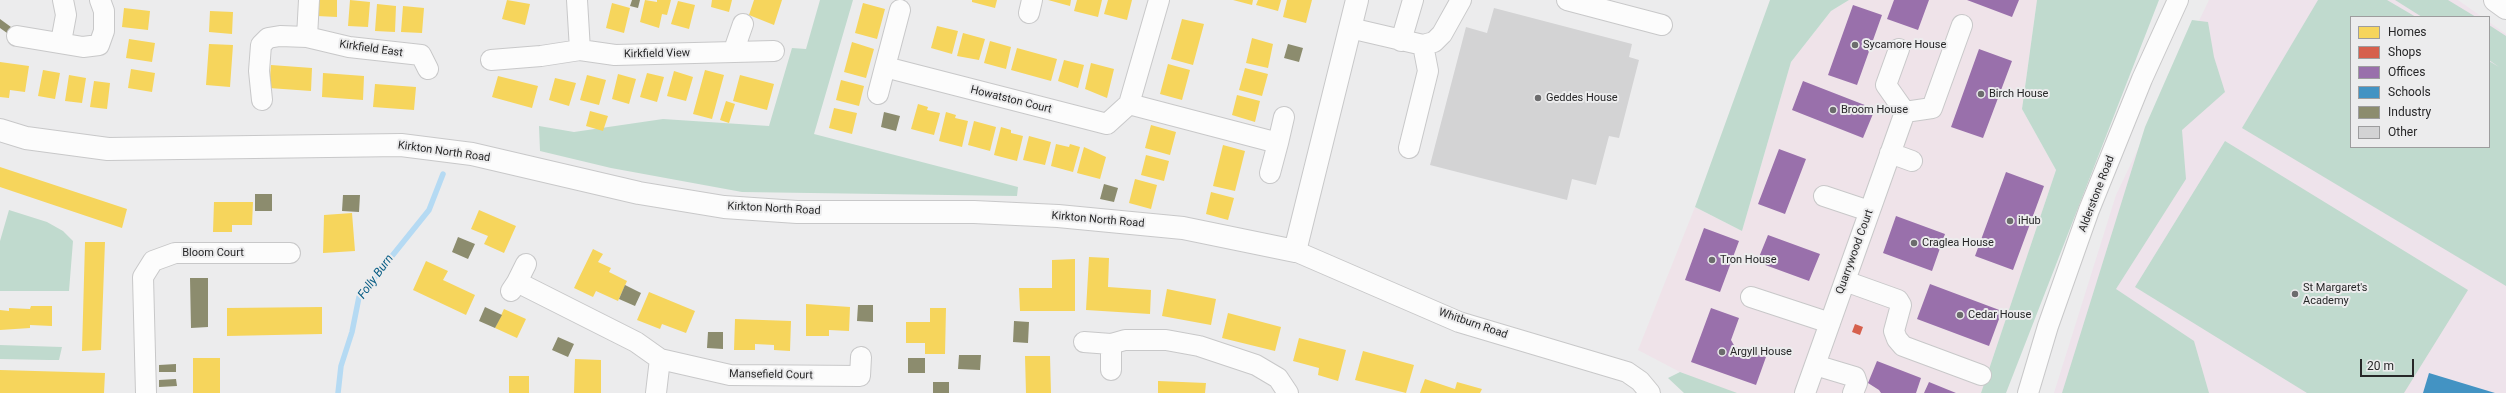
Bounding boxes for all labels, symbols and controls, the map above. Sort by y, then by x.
legend [2350,16,2490,148]
text: Homes [2388,25,2426,39]
street label: Kirkfield East [338,38,404,60]
place label: Sycamore House [1863,38,1946,52]
marker: Sycamore House [1850,40,1860,50]
text: Shops [2388,45,2422,59]
street label: Kirkfield View [624,47,690,61]
text: Offices [2388,65,2425,79]
street label: Howatston Court [969,84,1053,116]
text: Schools [2388,85,2431,99]
place label: Birch House [1989,87,2048,101]
marker: Birch House [1976,89,1986,99]
place label: Geddes House [1546,91,1618,105]
marker: Geddes House [1533,93,1543,103]
place label: Broom House [1841,103,1908,117]
marker: Broom House [1828,105,1838,115]
text: Industry [2388,105,2431,119]
text: Other [2388,125,2417,139]
street label: Kirkton North Road [397,139,491,165]
street label: Alderstone Road [2076,154,2118,234]
street label: Kirkton North Road [727,200,821,218]
street label: Quarrywood Court [1834,208,1876,296]
street label: Kirkton North Road [1051,209,1145,231]
place label: iHub [2018,214,2041,228]
marker: iHub [2005,216,2015,226]
place label: Craglea House [1922,236,1994,250]
marker: Craglea House [1909,238,1919,248]
street label: Bloom Court [182,246,244,260]
water label: Folly Burn [355,252,397,302]
place label: Tron House [1720,253,1777,267]
marker: Tron House [1707,255,1717,265]
place label: St Margaret's Academy [2303,281,2367,307]
marker: St Margaret's Academy [2290,289,2300,299]
street label: Whitburn Road [1437,306,1509,342]
place label: Cedar House [1968,308,2031,322]
marker: Cedar House [1955,310,1965,320]
place label: Argyll House [1730,345,1792,359]
marker: Argyll House [1717,347,1727,357]
scale bar [2362,351,2416,377]
text: 20 m [2367,359,2394,373]
street label: Mansefield Court [729,368,813,382]

